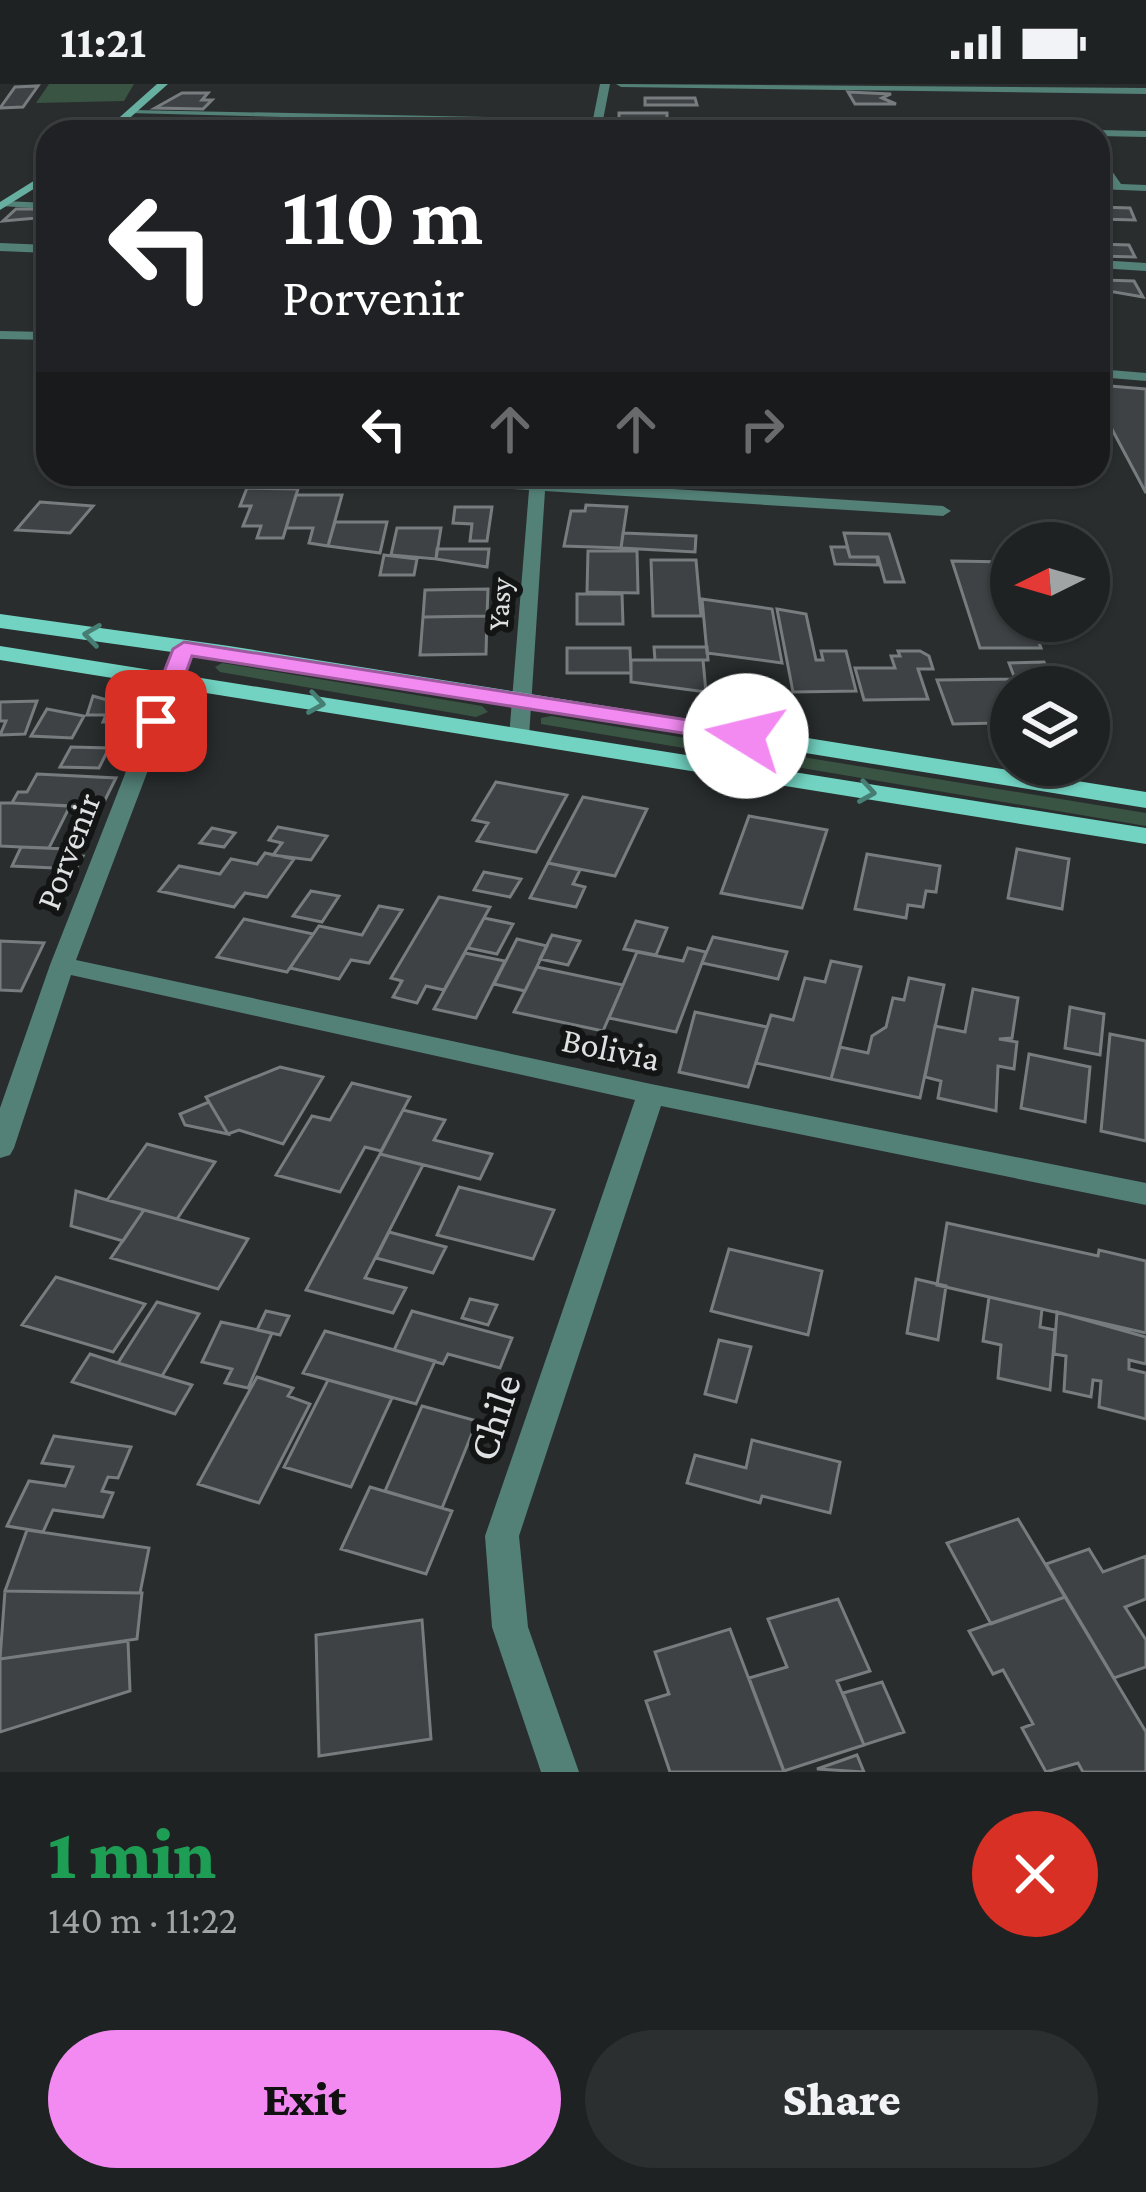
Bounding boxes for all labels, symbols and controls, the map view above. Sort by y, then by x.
text: 11:21 [60,17,146,67]
icon: left [84,168,240,324]
text: 110 m [282,169,483,262]
text: Porvenir [282,267,465,327]
icon: left [351,396,417,462]
icon: ahead [477,396,543,462]
icon: ahead [603,396,669,462]
icon: right [729,396,795,462]
north arrow [990,522,1110,642]
map controls [990,522,1110,786]
street label: Yasy [481,576,518,632]
one-way arrow [82,623,102,649]
button: layers [990,666,1110,786]
pin [105,670,207,772]
position arrow [683,673,809,799]
icon: arrive [123,688,189,754]
one-way arrow [306,689,326,715]
one-way arrow [857,778,876,804]
street label: Porvenir [28,787,109,915]
street label: Bolivia [558,1019,664,1079]
street label: Chile [458,1368,530,1466]
button: close [972,1811,1098,1937]
text: 1 min [48,1813,216,1893]
text: 140 m · 11:22 [48,1898,237,1941]
button: Exit [48,2030,561,2168]
button: Share [585,2030,1098,2168]

